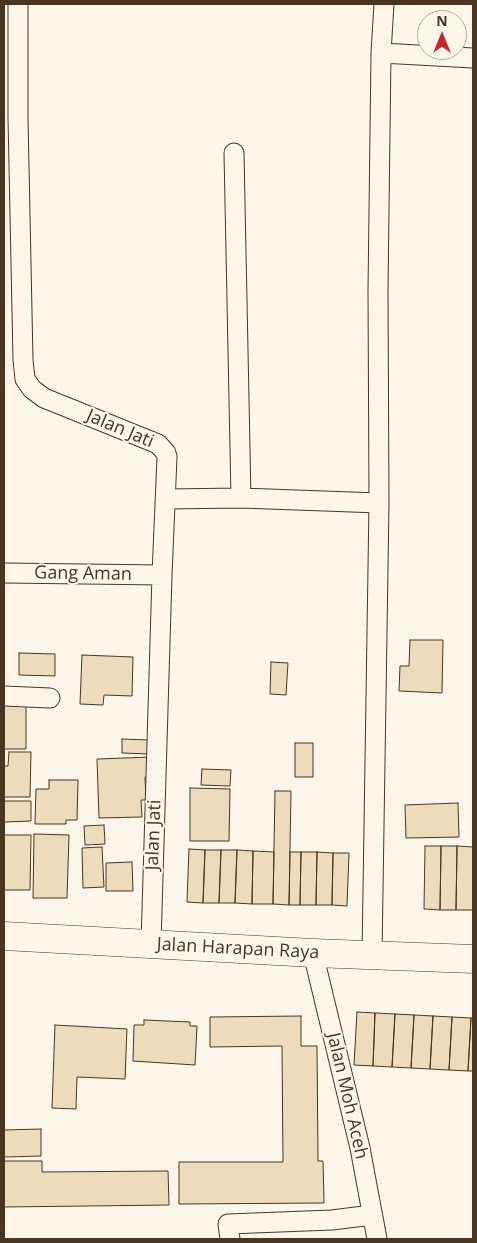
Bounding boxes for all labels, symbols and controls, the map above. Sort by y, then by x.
north arrow [417,10,467,60]
text: N [436,11,448,30]
street label: Jalan Jati [83,405,157,453]
street label: Gang Aman [34,562,132,586]
street label: Jalan Jati [142,799,166,871]
street label: Jalan Harapan Raya [156,934,320,964]
street label: Jalan Moh Aceh [322,1031,372,1161]

